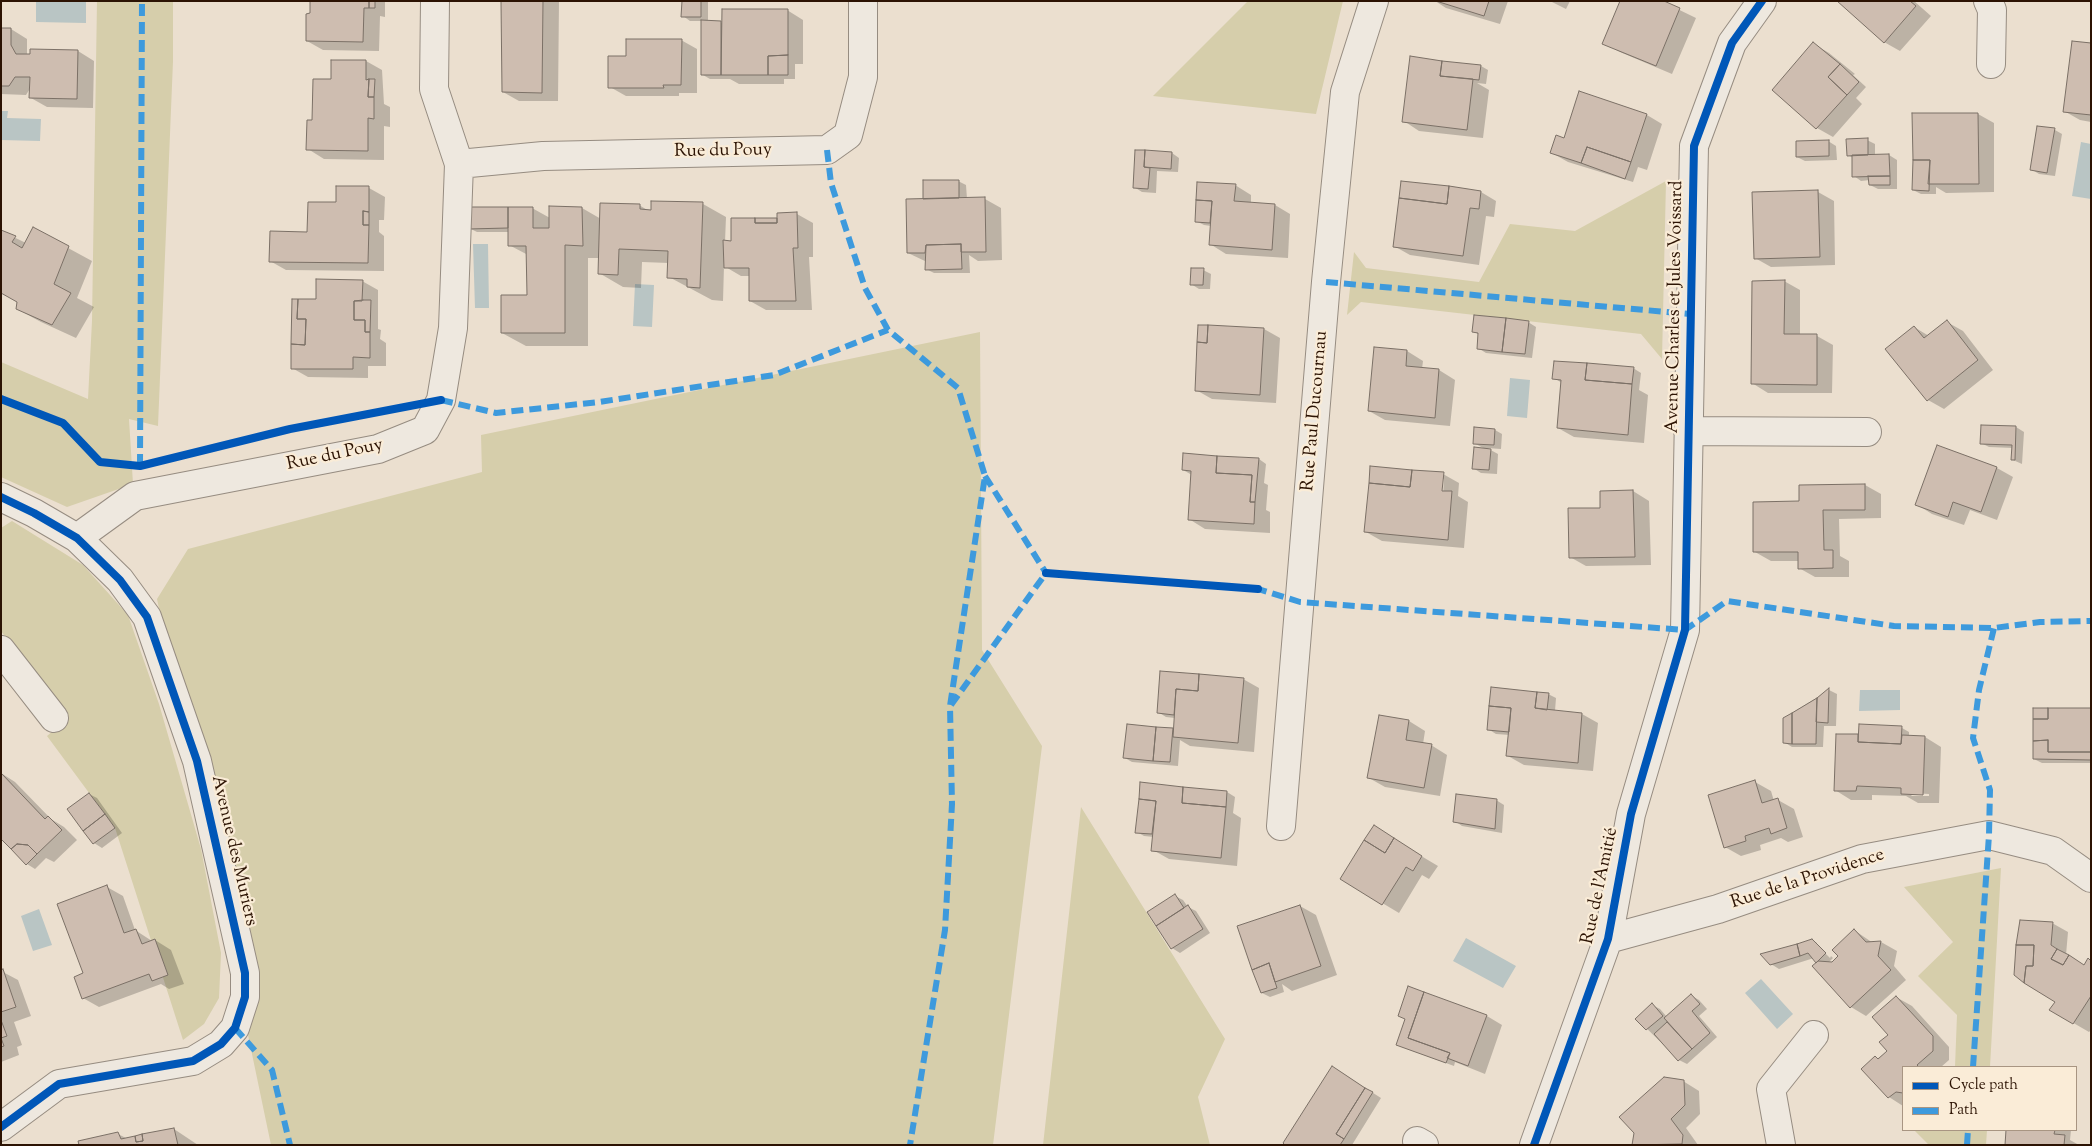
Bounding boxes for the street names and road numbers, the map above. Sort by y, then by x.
street label: Rue du Pouy [674,140,772,164]
street label: Avenue Charles et Jules Voissard [1663,180,1689,434]
street label: Rue Paul Ducournau [1298,330,1334,492]
street label: Rue du Pouy [285,435,385,477]
street label: Avenue des Muriers [205,774,261,928]
street label: Rue de l'Amitié [1578,826,1624,946]
street label: Rue de la Providence [1729,845,1887,915]

